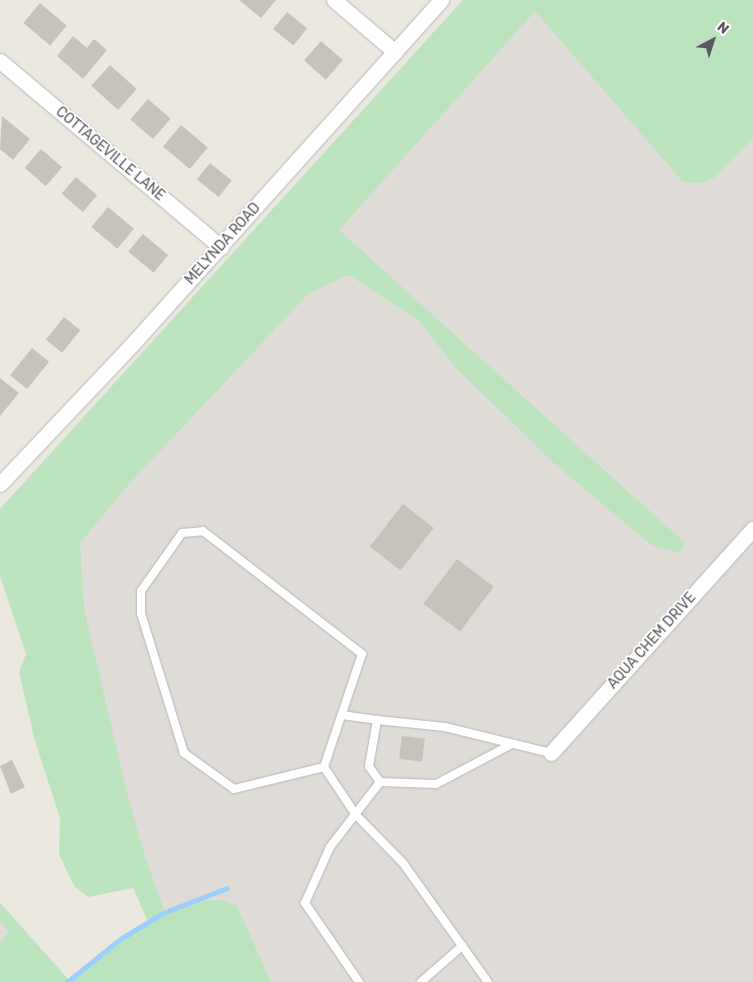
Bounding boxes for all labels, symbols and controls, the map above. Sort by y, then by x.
north arrow [688,15,738,65]
text: N [714,18,732,38]
street label: COTTAGEVILLE LANE [52,104,168,204]
street label: MELYNDA ROAD [182,200,264,288]
street label: AQUA CHEM DRIVE [604,589,700,693]

